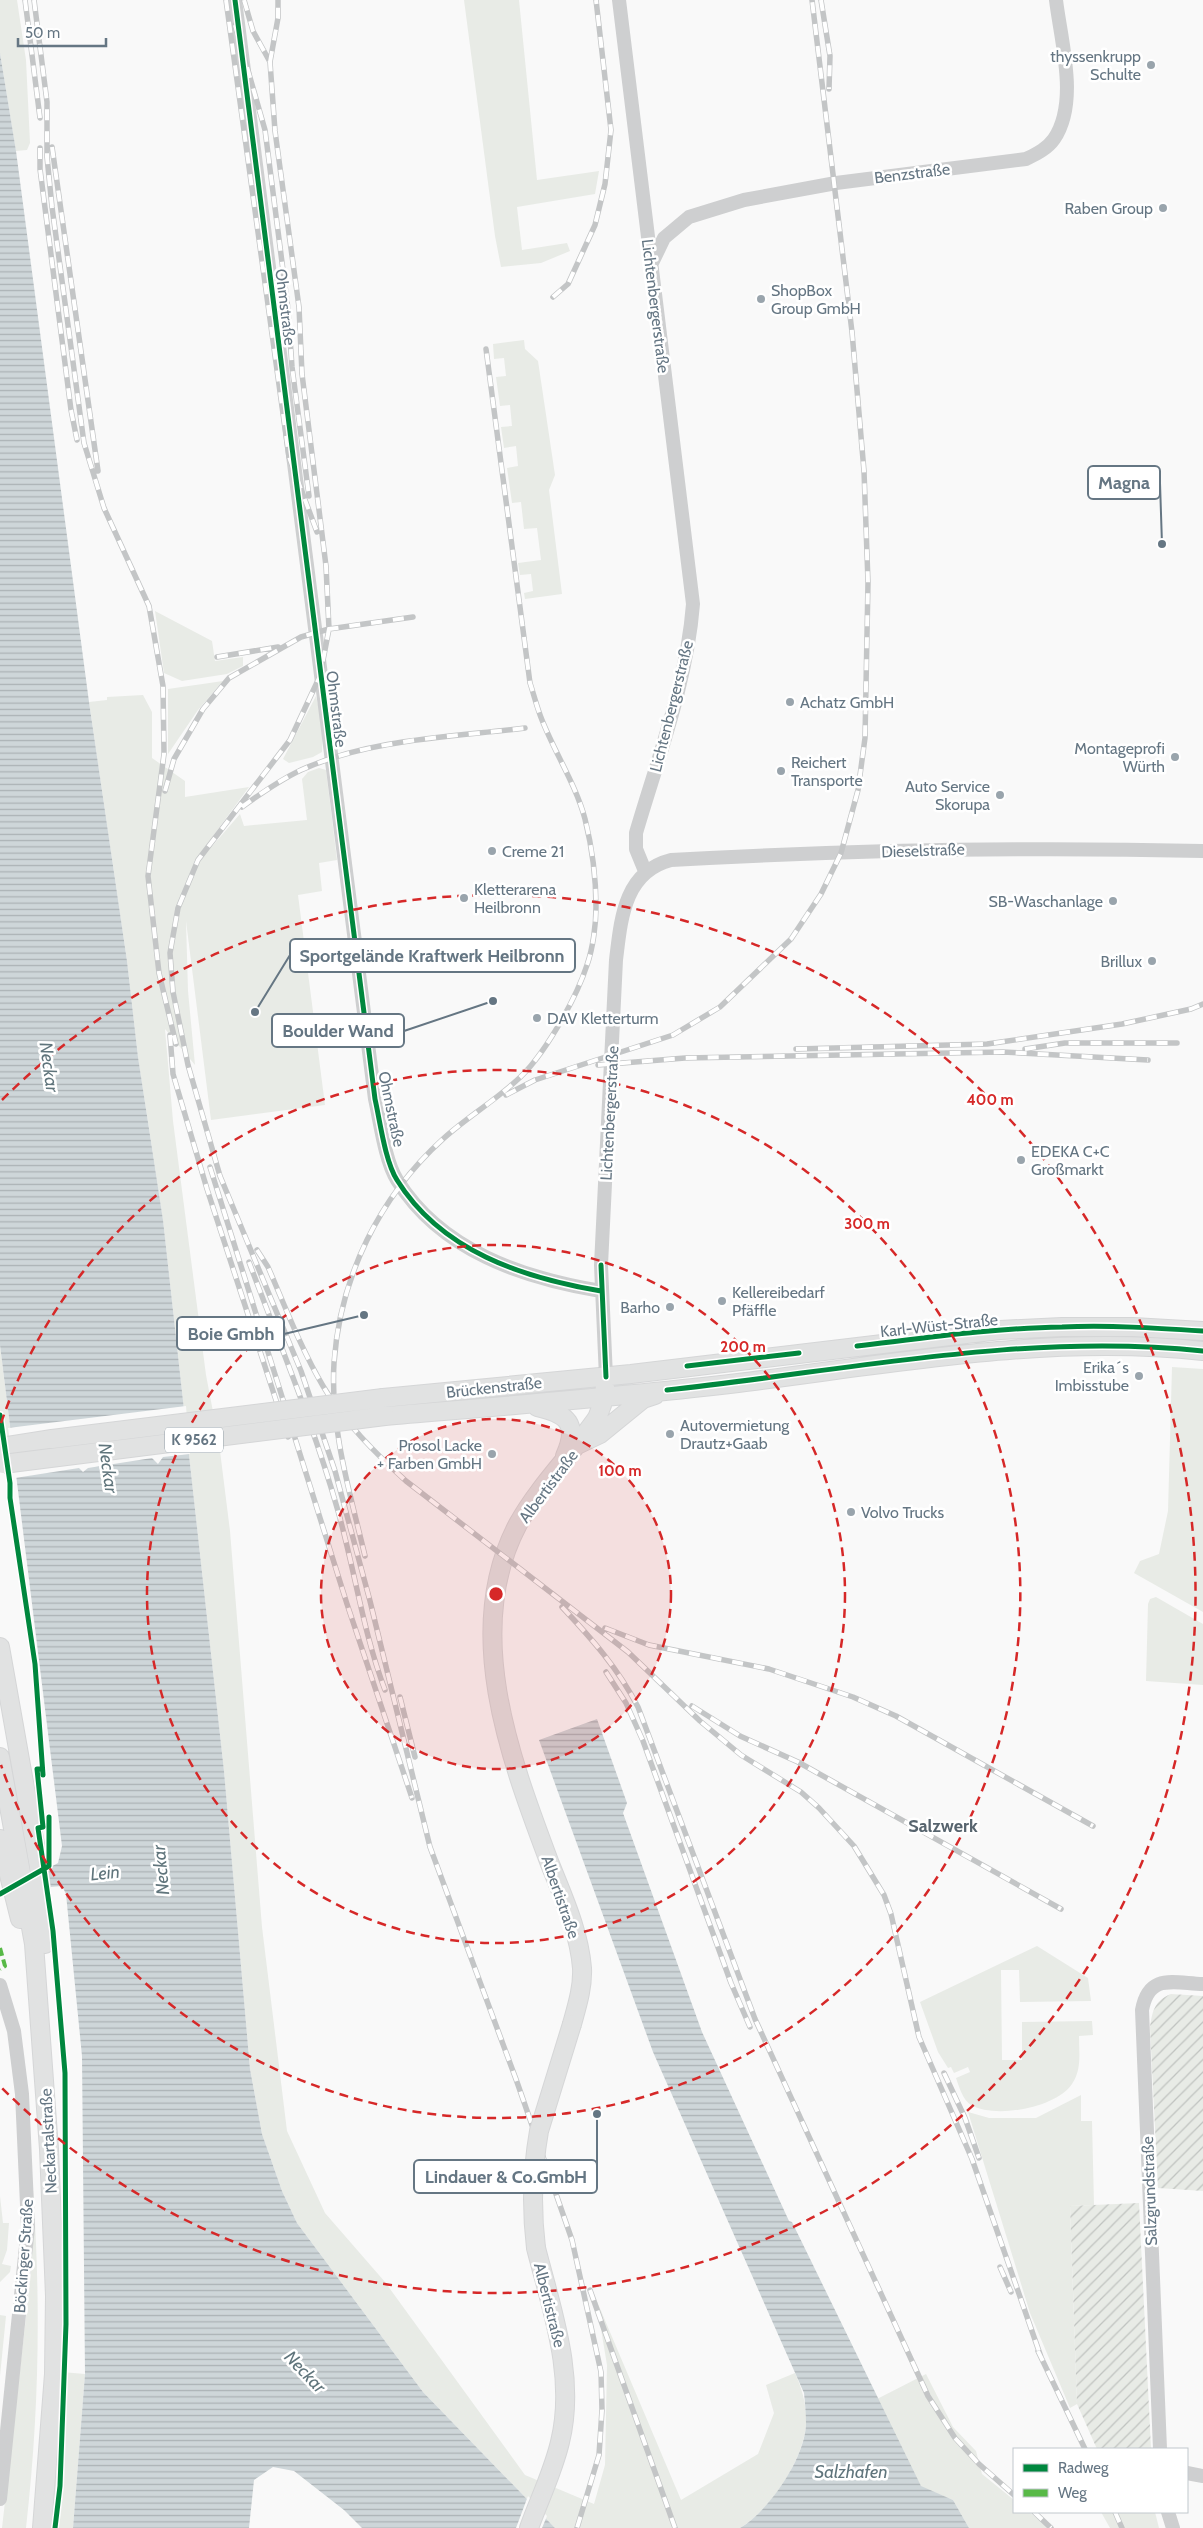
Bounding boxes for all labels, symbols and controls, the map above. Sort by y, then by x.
scale bar [18,15,105,47]
text: 50 m [25,24,60,42]
place label: thyssenkrupp Schulte [1050,47,1141,84]
marker: thyssenkrupp Schulte [1145,59,1157,71]
street label: Benzstraße [873,159,951,188]
place label: Raben Group [1065,199,1153,218]
marker: Raben Group [1157,202,1169,214]
street label: Lichtenbergerstraße [638,238,673,374]
street label: Ohmstraße [271,268,300,346]
place label: ShopBox Group GmbH [771,281,861,318]
marker: ShopBox Group GmbH [755,293,767,305]
callout: Magna [1088,466,1160,499]
text: Magna [1098,472,1150,494]
street label: Lichtenbergerstraße [646,638,697,774]
street label: Ohmstraße [322,670,351,748]
place label: Achatz GmbH [800,693,894,712]
marker: Achatz GmbH [784,696,796,708]
place label: Montageprofi Würth [1074,739,1165,776]
marker: Montageprofi Würth [1169,751,1181,763]
place label: Reichert Transporte [791,753,863,790]
marker: Reichert Transporte [775,765,787,777]
place label: Auto Service Skorupa [905,777,990,814]
marker: Auto Service Skorupa [994,789,1006,801]
street label: Dieselstraße [881,840,965,861]
place label: Creme 21 [502,842,564,861]
marker: Creme 21 [486,845,498,857]
place label: Kletterarena Heilbronn [474,880,556,917]
marker: Kletterarena Heilbronn [458,892,470,904]
place label: SB-Waschanlage [988,892,1103,911]
marker: SB-Waschanlage [1107,895,1119,907]
callout: Sportgelände Kraftwerk Heilbronn [290,939,575,972]
text: Sportgelände Kraftwerk Heilbronn [299,945,565,967]
place label: Brillux [1101,952,1142,971]
marker: Brillux [1146,955,1158,967]
place label: DAV Kletterturm [547,1009,659,1028]
marker: DAV Kletterturm [531,1012,543,1024]
callout: Boulder Wand [272,1014,404,1047]
text: Boulder Wand [282,1020,394,1042]
water label: Neckar [35,1041,64,1095]
street label: Lichtenbergerstraße [596,1045,623,1181]
street label: Ohmstraße [374,1070,409,1149]
text: 400 m [967,1091,1013,1109]
place label: EDEKA C+C Großmarkt [1031,1142,1110,1179]
marker: EDEKA C+C Großmarkt [1015,1154,1027,1166]
text: 300 m [844,1215,890,1233]
place label: Kellereibedarf Pfäffle [732,1283,825,1320]
marker: Kellereibedarf Pfäffle [716,1295,728,1307]
place label: Barho [620,1298,660,1317]
marker: Barho [664,1301,676,1313]
street label: Karl-Wüst-Straße [879,1310,999,1341]
callout: Boie Gmbh [177,1317,284,1350]
text: Boie Gmbh [188,1323,274,1345]
text: 200 m [720,1338,766,1356]
place label: Erika´s Imbisstube [1055,1358,1129,1395]
marker: Erika´s Imbisstube [1133,1370,1145,1382]
street label: Brückenstraße [445,1373,543,1402]
place label: Autovermietung Drautz+Gaab [680,1416,790,1453]
road number: K 9562 [165,1428,223,1452]
marker: Autovermietung Drautz+Gaab [664,1428,676,1440]
place label: Prosol Lacke + Farben GmbH [377,1436,482,1473]
water label: Neckar [94,1442,123,1496]
street label: Albertistraße [515,1446,582,1527]
marker: Prosol Lacke + Farben GmbH [486,1448,498,1460]
text: 100 m [598,1462,642,1480]
place label: Volvo Trucks [861,1503,944,1522]
marker: Volvo Trucks [845,1506,857,1518]
centre of rings [487,1585,505,1603]
district label: Salzwerk [908,1815,978,1837]
water label: Neckar [148,1843,174,1896]
street label: Albertistraße [537,1853,584,1941]
water label: Lein [89,1861,121,1885]
street label: Neckartalstraße [36,2088,61,2194]
street label: Salzgrundstraße [1138,2136,1161,2246]
callout: Lindauer & Co.GmbH [414,2160,597,2193]
text: Lindauer & Co.GmbH [425,2166,587,2188]
street label: Böckinger Straße [10,2198,37,2314]
street label: Albertistraße [530,2261,569,2349]
water label: Neckar [280,2346,331,2399]
legend [1013,2448,1188,2513]
text: Radweg [1058,2459,1109,2477]
water label: Salzhafen [815,2461,887,2483]
text: Weg [1058,2484,1087,2502]

